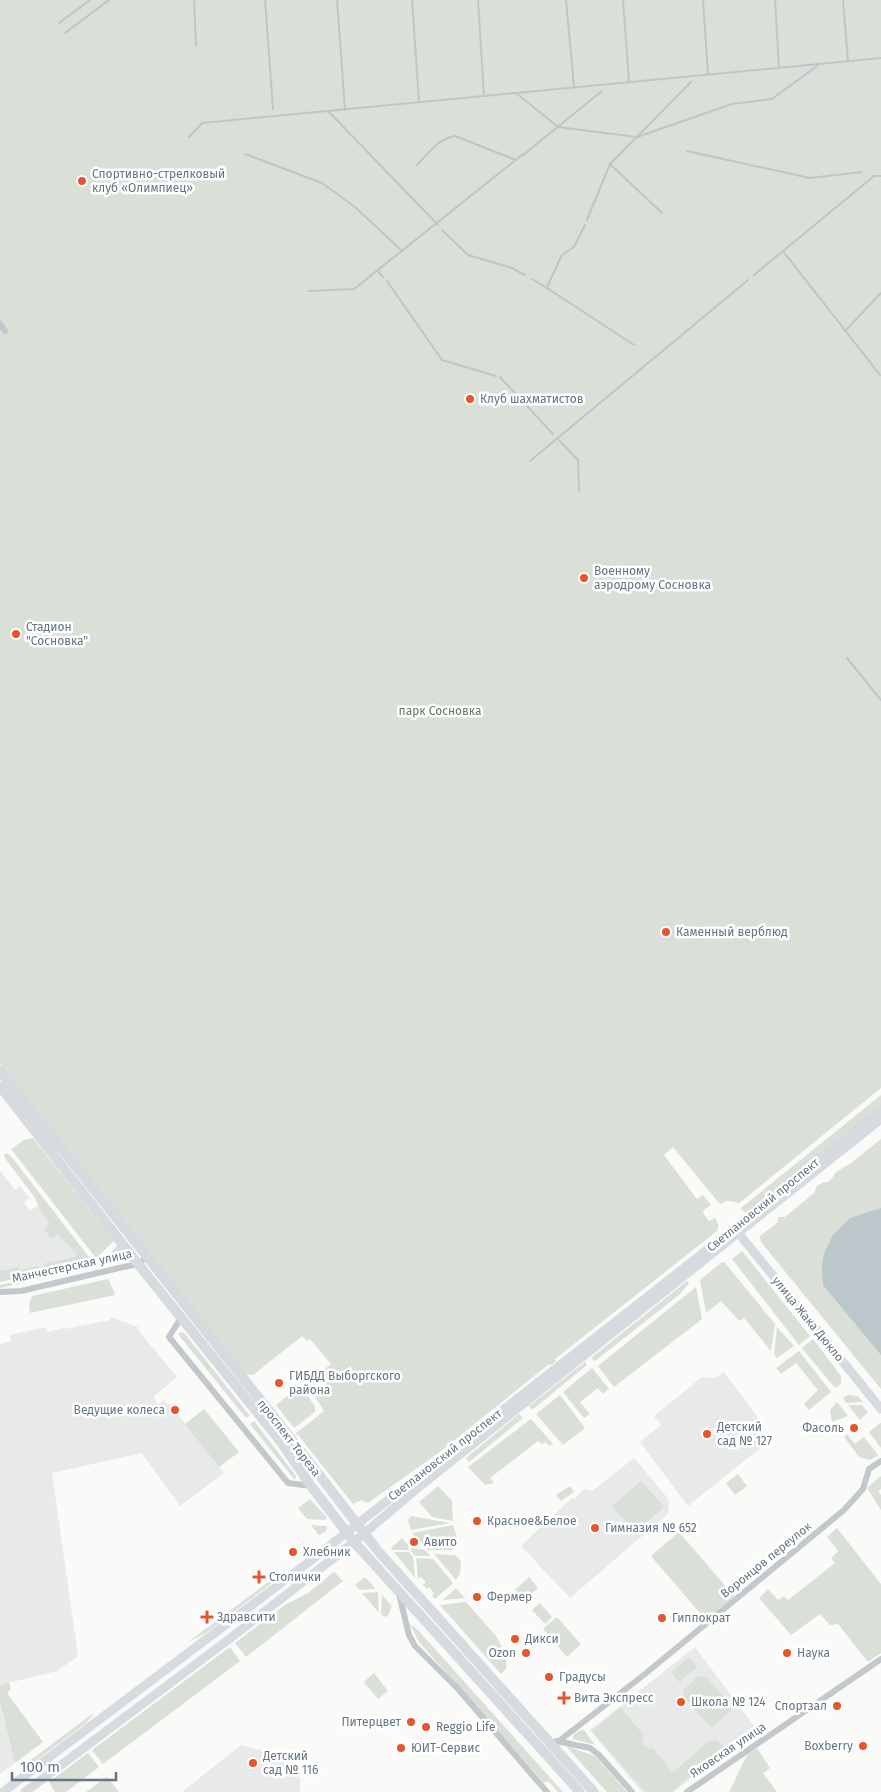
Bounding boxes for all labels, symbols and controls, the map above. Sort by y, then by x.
place label: Спортивно-стрелковый клуб «Олимпиец» [92,167,225,195]
marker: Спортивно-стрелковый клуб «Олимпиец» [76,175,88,187]
place label: Клуб шахматистов [480,392,584,406]
marker: Клуб шахматистов [464,393,476,405]
place label: Военному аэродрому Сосновка [594,564,711,592]
marker: Военному аэродрому Сосновка [578,572,590,584]
place label: Стадион "Сосновка" [26,620,88,648]
marker: Стадион "Сосновка" [10,628,22,640]
park label: парк Сосновка [399,704,481,718]
place label: Каменный верблюд [676,925,788,939]
marker: Каменный верблюд [660,926,672,938]
street label: Светлановский проспект [704,1155,822,1255]
street label: Манчестерская улица [11,1246,133,1286]
street label: улица Жака Дюкло [769,1274,847,1364]
place label: ГИБДД Выборгского района [289,1369,401,1397]
marker: ГИБДД Выборгского района [273,1377,285,1389]
street label: проспект Тореза [255,1397,323,1479]
place label: Ведущие колеса [74,1403,165,1417]
marker: Ведущие колеса [169,1404,181,1416]
street label: Светлановский проспект [385,1406,505,1504]
place label: Детский сад № 127 [716,1420,772,1448]
place label: Фасоль [802,1421,844,1435]
marker: Фасоль [848,1422,860,1434]
marker: Детский сад № 127 [701,1428,713,1440]
place label: Красное&Белое [487,1514,577,1528]
marker: Красное&Белое [471,1515,483,1527]
street label: Воронцов переулок [718,1519,815,1601]
place label: Гимназия № 652 [605,1521,697,1535]
marker: Гимназия № 652 [589,1522,601,1534]
place label: Авито [424,1535,457,1549]
marker: Авито [408,1536,420,1548]
place label: Хлебник [303,1545,351,1559]
marker: Хлебник [287,1546,299,1558]
place label: Столички [269,1570,321,1584]
marker: Столички [253,1571,265,1583]
place label: Фермер [487,1590,532,1604]
marker: Фермер [471,1591,483,1603]
place label: Здравсити [217,1610,276,1624]
marker: Здравсити [201,1611,213,1623]
place label: Гиппократ [672,1611,731,1625]
marker: Гиппократ [656,1612,668,1624]
place label: Дикси [524,1632,559,1646]
marker: Дикси [509,1633,521,1645]
place label: Ozon [489,1646,516,1660]
place label: Наука [797,1646,830,1660]
marker: Ozon [520,1647,532,1659]
marker: Наука [781,1647,793,1659]
place label: Градусы [559,1670,606,1684]
marker: Градусы [543,1671,555,1683]
place label: Вита Экспресс [574,1691,654,1705]
marker: Вита Экспресс [558,1692,570,1704]
place label: Школа № 124 [691,1695,766,1709]
marker: Школа № 124 [675,1696,687,1708]
place label: Спортзал [775,1699,827,1713]
marker: Спортзал [831,1700,843,1712]
place label: Питерцвет [342,1715,402,1729]
marker: Питерцвет [405,1716,417,1728]
street label: Яковская улица [687,1719,769,1781]
place label: Reggio Life [436,1720,495,1734]
marker: Reggio Life [420,1721,432,1733]
place label: Boxberry [804,1739,853,1753]
marker: Boxberry [857,1740,869,1752]
place label: ЮИТ-Сервис [411,1741,481,1755]
marker: ЮИТ-Сервис [395,1742,407,1754]
place label: Детский сад № 116 [262,1749,318,1777]
scale bar [12,1750,116,1782]
marker: Детский сад № 116 [247,1757,259,1769]
text: 100 m [20,1758,60,1776]

